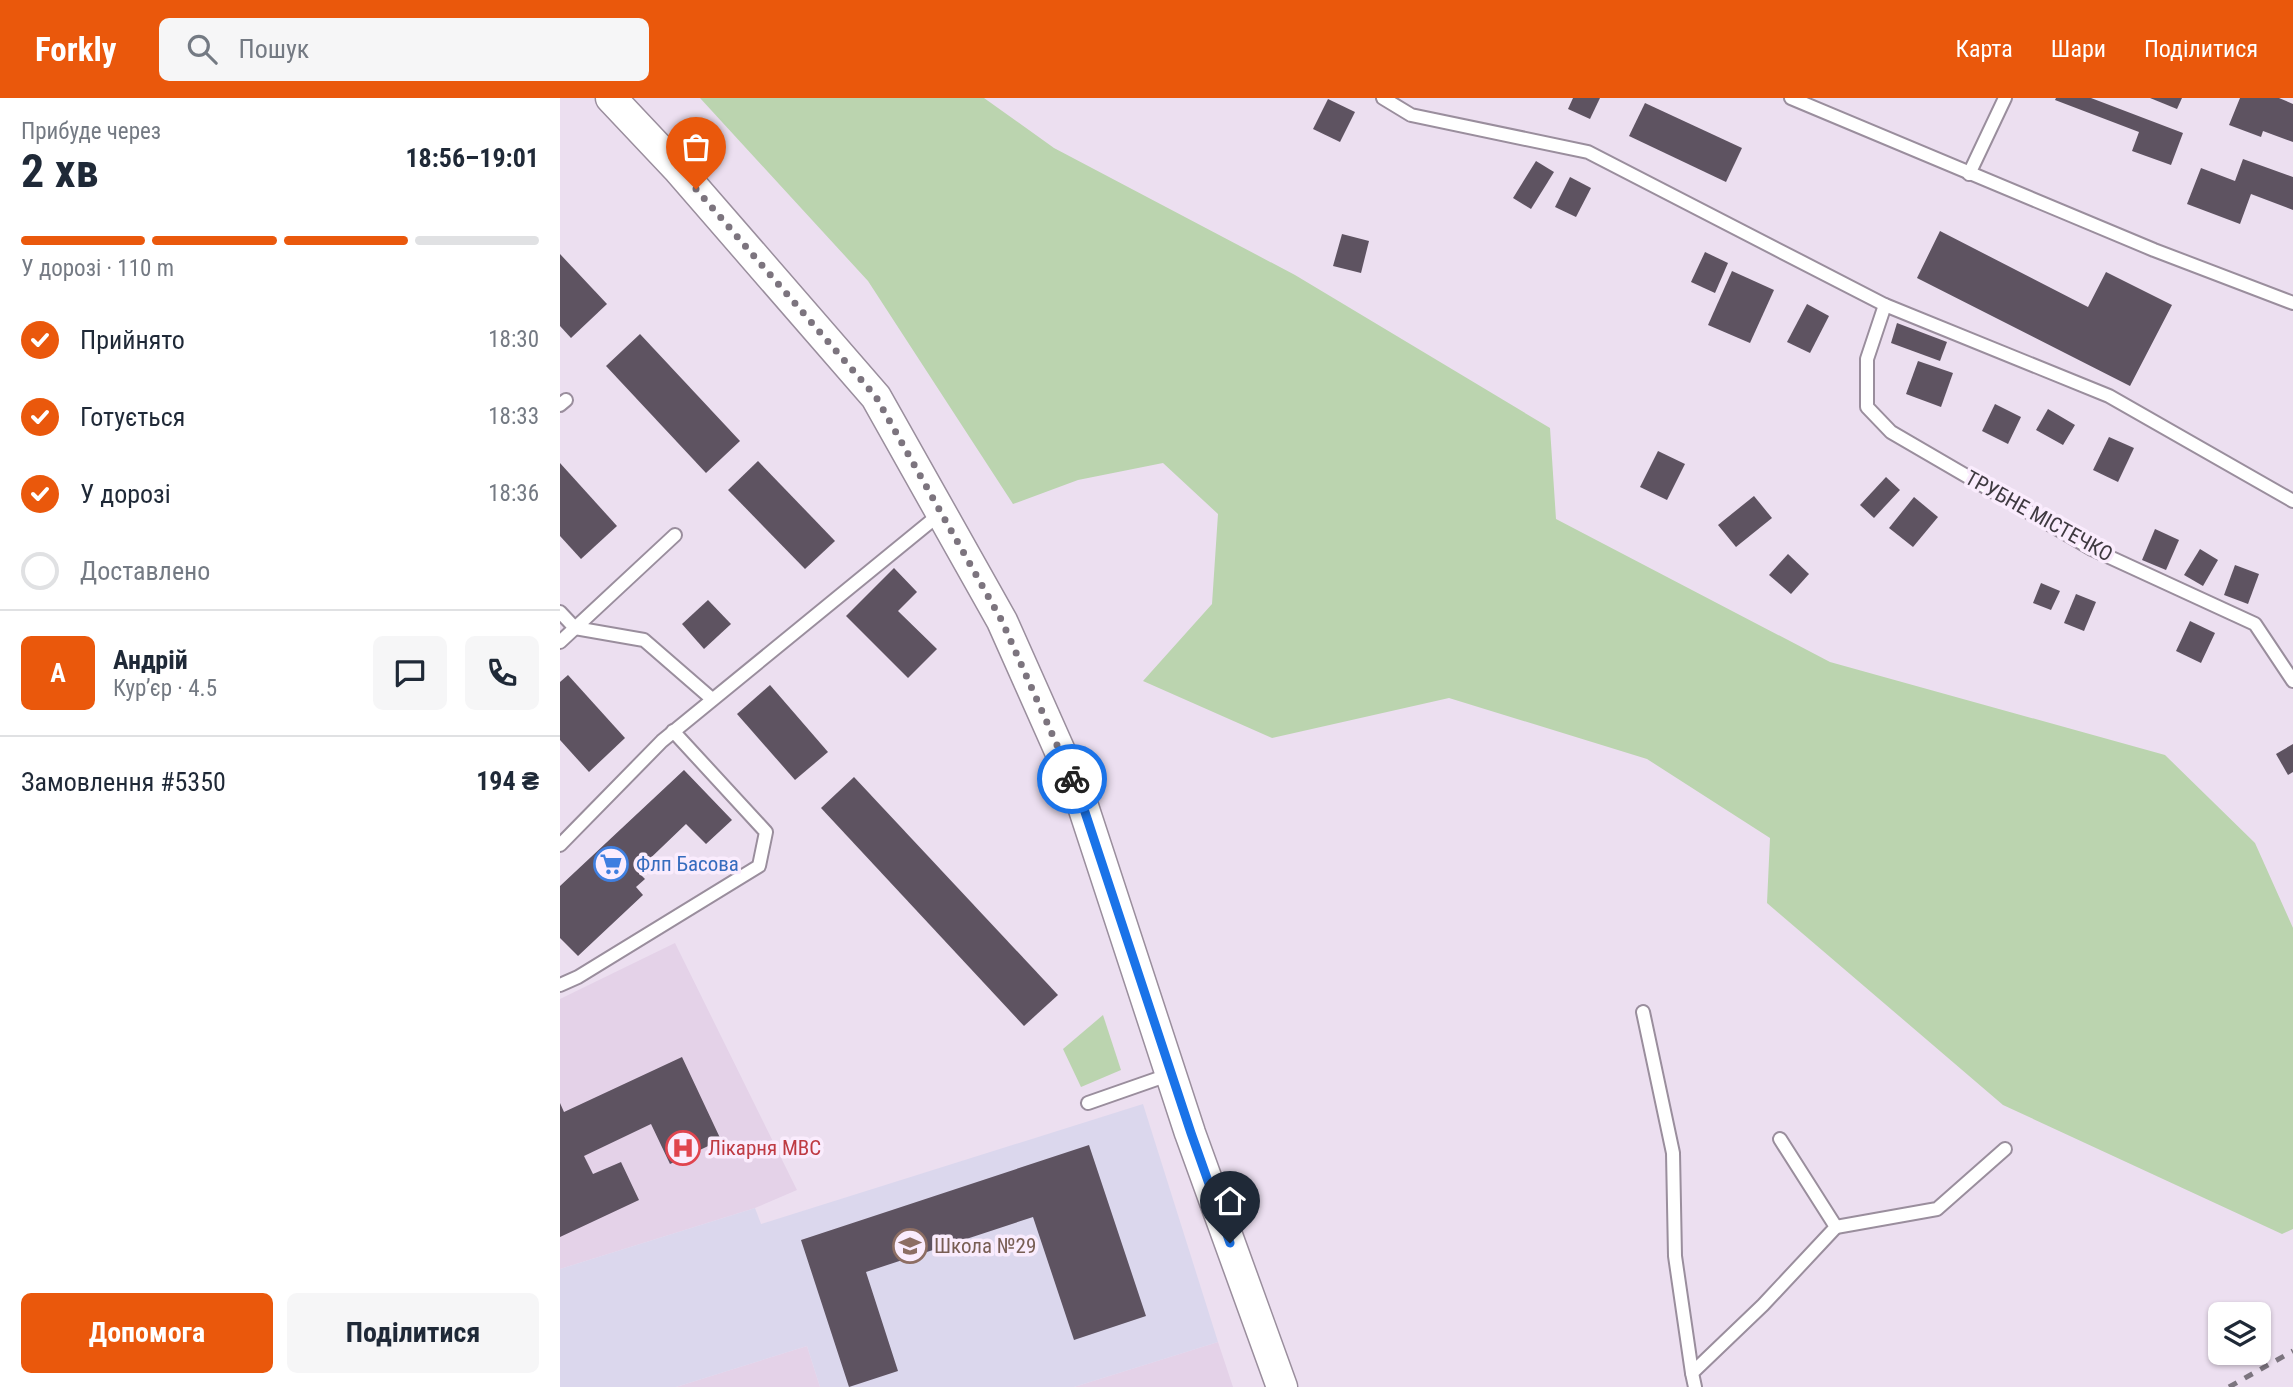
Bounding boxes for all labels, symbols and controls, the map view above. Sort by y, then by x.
search box [159,18,649,81]
text: Forkly [35,30,117,69]
icon: search [183,30,221,68]
text: Пошук [239,34,309,64]
text: Карта [1955,35,2013,63]
text: Шари [2051,35,2106,63]
text: Поділитися [2144,35,2258,63]
pin [666,117,726,189]
text: Прибуде через [21,118,161,145]
icon: bag [677,128,715,166]
text: 18:56–19:01 [405,143,539,173]
text: 2 хв [21,144,99,198]
text: У дорозі · 110 m [21,255,174,282]
icon: check [21,321,59,359]
text: Прийнято [80,325,185,355]
text: 18:30 [488,326,539,353]
icon: check [21,398,59,436]
text: Готується [80,402,185,432]
text: 18:33 [488,403,539,430]
street label: ТРУБНЕ МІСТЕЧКО [1961,466,2117,566]
icon: check [21,475,59,513]
text: У дорозі [80,479,171,509]
text: 18:36 [488,480,539,507]
text: Доставлено [80,556,210,586]
button: chat [373,636,447,710]
button: phone [465,636,539,710]
text: Андрій [113,645,188,675]
text: А [50,658,66,688]
text: Кур’єр · 4.5 [113,675,217,702]
courier [1037,744,1107,814]
icon: bike [1053,760,1091,798]
text: 194 ₴ [476,766,539,796]
text: Замовлення #5350 [21,767,226,797]
supermarket icon: Флп Басова [592,845,630,883]
place label: Флп Басова [636,852,739,876]
hospital icon: Лікарня МВС [664,1129,702,1167]
place label: Лікарня МВС [708,1136,821,1160]
pin [1200,1171,1260,1243]
icon: home [1211,1182,1249,1220]
school or university icon: Школа №29 [891,1227,929,1265]
place label: Школа №29 [934,1234,1036,1258]
button: Допомога [21,1293,273,1373]
button: Поділитися [287,1293,539,1373]
map controls [2208,1302,2271,1365]
button: layers [2208,1302,2271,1365]

